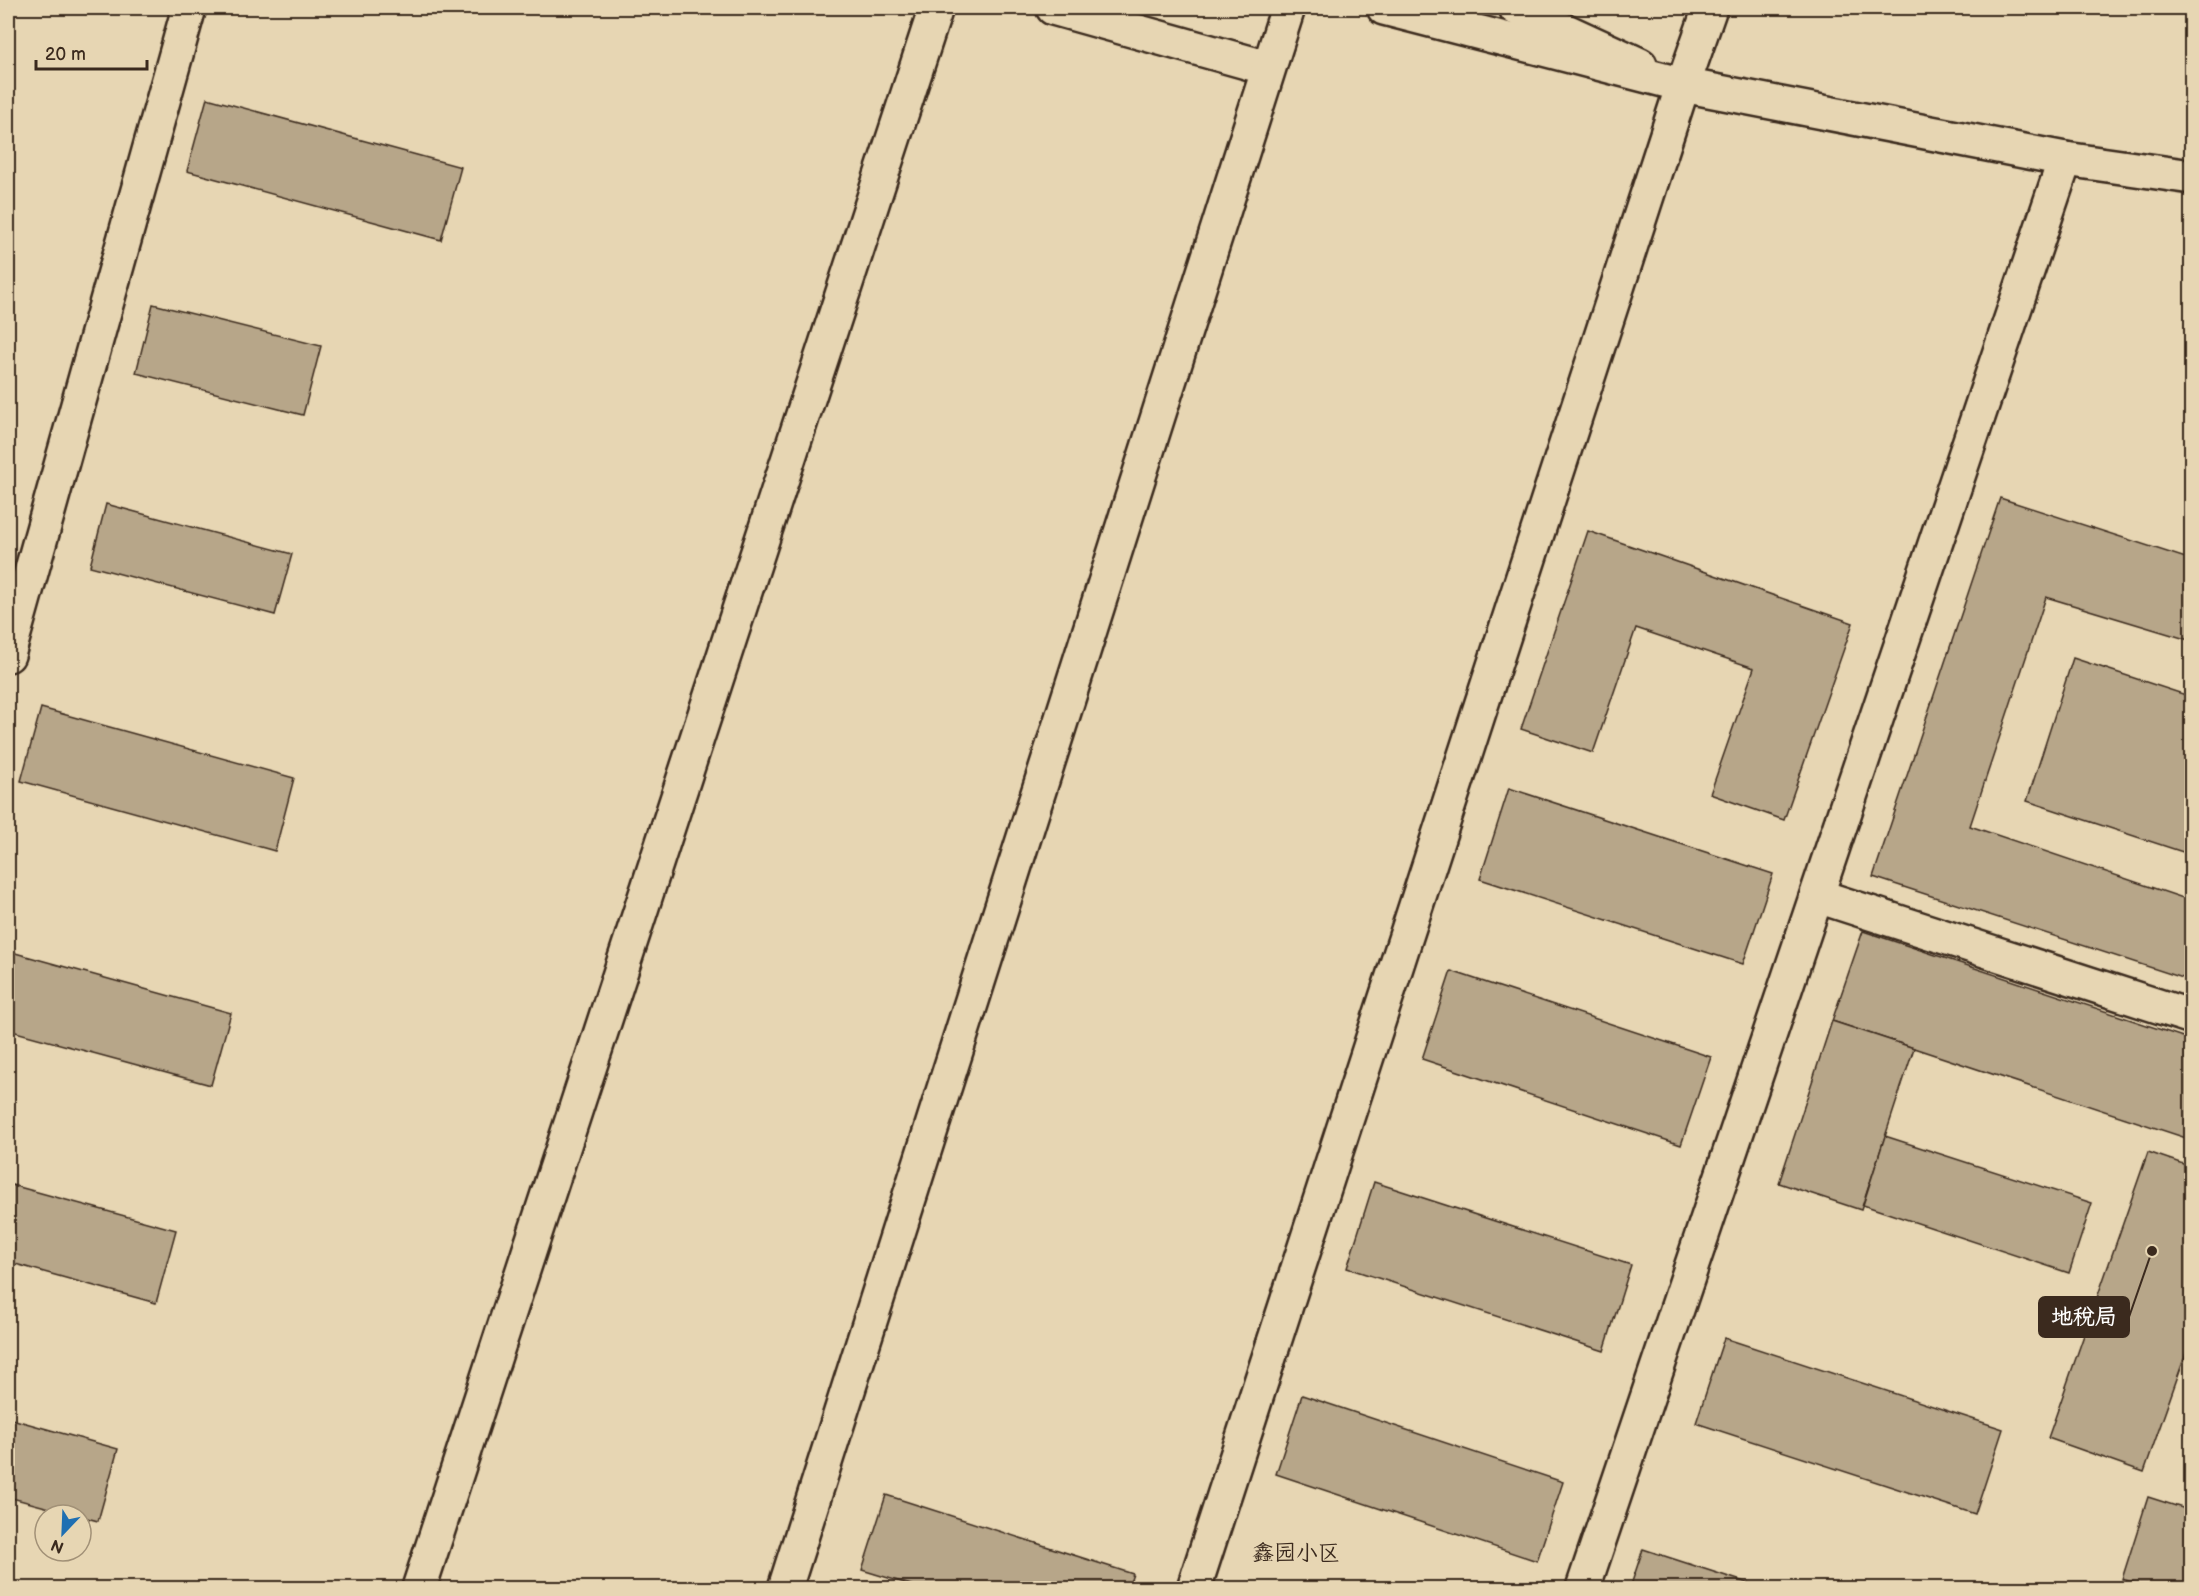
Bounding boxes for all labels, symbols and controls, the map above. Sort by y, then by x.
scale bar [36,33,147,71]
text: 20 m [45,44,86,65]
callout: 地税局 [2039,1297,2129,1337]
text: 地税局 [2051,1304,2117,1331]
north arrow [33,1503,93,1563]
text: N [48,1534,67,1557]
district label: 鑫园小区 [1252,1540,1340,1567]

